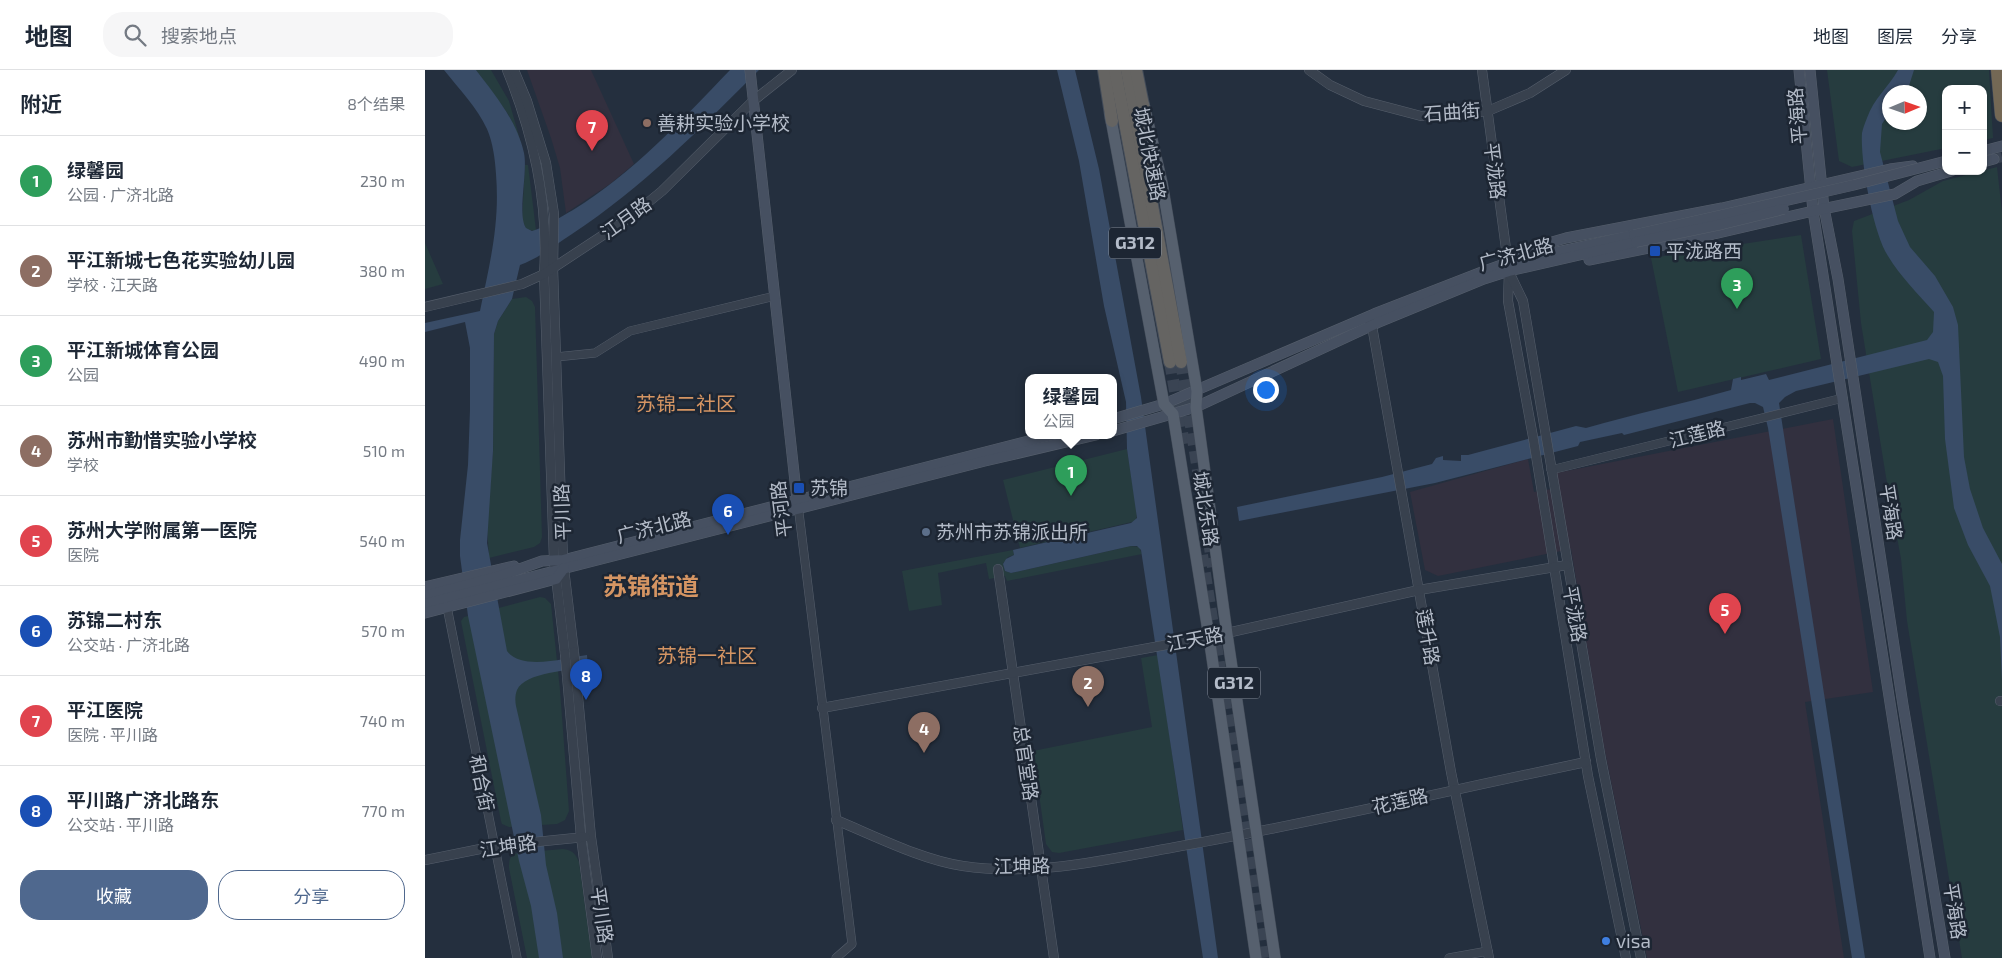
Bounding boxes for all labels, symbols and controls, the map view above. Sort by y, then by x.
search box [103,12,453,57]
text: 地图 [25,21,73,50]
icon: search [121,21,149,49]
text: 搜索地点 [161,24,237,47]
text: 地图 [1813,25,1849,47]
text: 图层 [1877,25,1913,47]
text: 分享 [1941,25,1977,47]
north arrow [1882,85,1927,130]
map controls [1942,85,1987,175]
button: + [1942,85,1987,130]
street label: 平海路 [1783,87,1810,145]
text: 附近 [20,91,62,116]
text: 8个结果 [347,94,405,113]
street label: 石曲街 [1423,98,1481,125]
street label: 城北快速路 [1130,105,1171,203]
pin: 7 [576,110,608,151]
place label: 善耕实验小学校 [657,111,790,134]
marker: 善耕实验小学校 [641,117,653,129]
button: − [1942,130,1987,175]
street label: 平泷路 [1481,141,1510,201]
text: 绿馨园 [67,158,124,181]
text: 1 [33,171,39,190]
text: 230 m [360,171,405,190]
text: 公园 · 广济北路 [67,185,174,204]
street label: 江月路 [596,192,656,244]
road number: G312 [1109,228,1161,258]
street label: 广济北路 [1476,233,1556,274]
place label: 平泷路西 [1666,239,1742,262]
marker: 平泷路西 [1648,244,1662,258]
text: 平江新城七色花实验幼儿园 [67,248,295,271]
text: 2 [31,261,41,280]
text: 380 m [359,261,405,280]
pin: 3 [1721,268,1753,309]
text: 学校 · 江天路 [67,275,158,294]
text: 平江新城体育公园 [67,338,219,361]
text: 3 [31,351,41,370]
text: 490 m [359,351,405,370]
text: 公园 [67,365,99,384]
popup [1025,374,1117,439]
your location [1253,377,1279,403]
text: 绿馨园 [1042,384,1100,407]
district label: 苏锦二社区 [636,391,736,415]
text: 公园 [1042,411,1075,430]
street label: 江莲路 [1666,415,1727,452]
text: 苏州市勤惜实验小学校 [67,428,257,451]
text: 4 [31,441,41,460]
text: 510 m [363,441,405,460]
text: 学校 [67,455,99,474]
pin: 1 [1055,455,1087,496]
street label: 城北东路 [1189,470,1224,548]
place label: 苏锦 [810,476,848,499]
street label: 平河路 [766,479,795,539]
marker: 苏锦 [792,481,806,495]
street label: 平海路 [1876,482,1907,542]
street label: 平川路 [549,483,574,541]
pin: 6 [712,494,744,535]
street label: 广济北路 [614,506,694,547]
text: 苏州大学附属第一医院 [67,518,257,541]
place label: 苏州市苏锦派出所 [936,520,1088,543]
marker: 苏州市苏锦派出所 [920,526,932,538]
text: 5 [32,531,40,550]
text: 540 m [359,531,405,550]
text: 医院 [67,545,99,564]
district label: 苏锦街道 [603,571,699,600]
street label: 平泷路 [1559,584,1592,644]
pin: 5 [1709,593,1741,634]
street label: 莲升路 [1412,607,1445,667]
text: 苏锦二村东 [67,608,162,631]
text: 6 [31,621,41,640]
text: 570 m [361,621,405,640]
street label: 江天路 [1165,622,1225,655]
text: 公交站 · 广济北路 [67,635,190,654]
district label: 苏锦一社区 [657,643,757,667]
pin: 8 [570,659,602,700]
pin: 2 [1072,666,1104,707]
road number: G312 [1208,668,1260,698]
text: 平江医院 [67,698,143,721]
text: 7 [32,711,40,730]
text: 740 m [360,711,405,730]
pin: 4 [908,712,940,753]
street label: 总官堂路 [1010,724,1043,802]
text: 医院 · 平川路 [67,725,158,744]
street label: 和合街 [466,753,499,813]
street label: 花莲路 [1370,783,1430,818]
text: 平川路广济北路东 [67,788,219,811]
text: 8 [31,801,41,820]
text: 770 m [361,801,405,820]
text: 公交站 · 平川路 [67,815,174,834]
street label: 江坤路 [478,830,538,861]
street label: 江坤路 [993,854,1051,877]
button: 收藏 [20,870,208,920]
button: 分享 [218,870,405,920]
street label: 平海路 [1940,881,1971,941]
street label: 平川路 [587,885,618,945]
place label: visa [1616,929,1651,952]
marker: visa [1600,935,1612,947]

